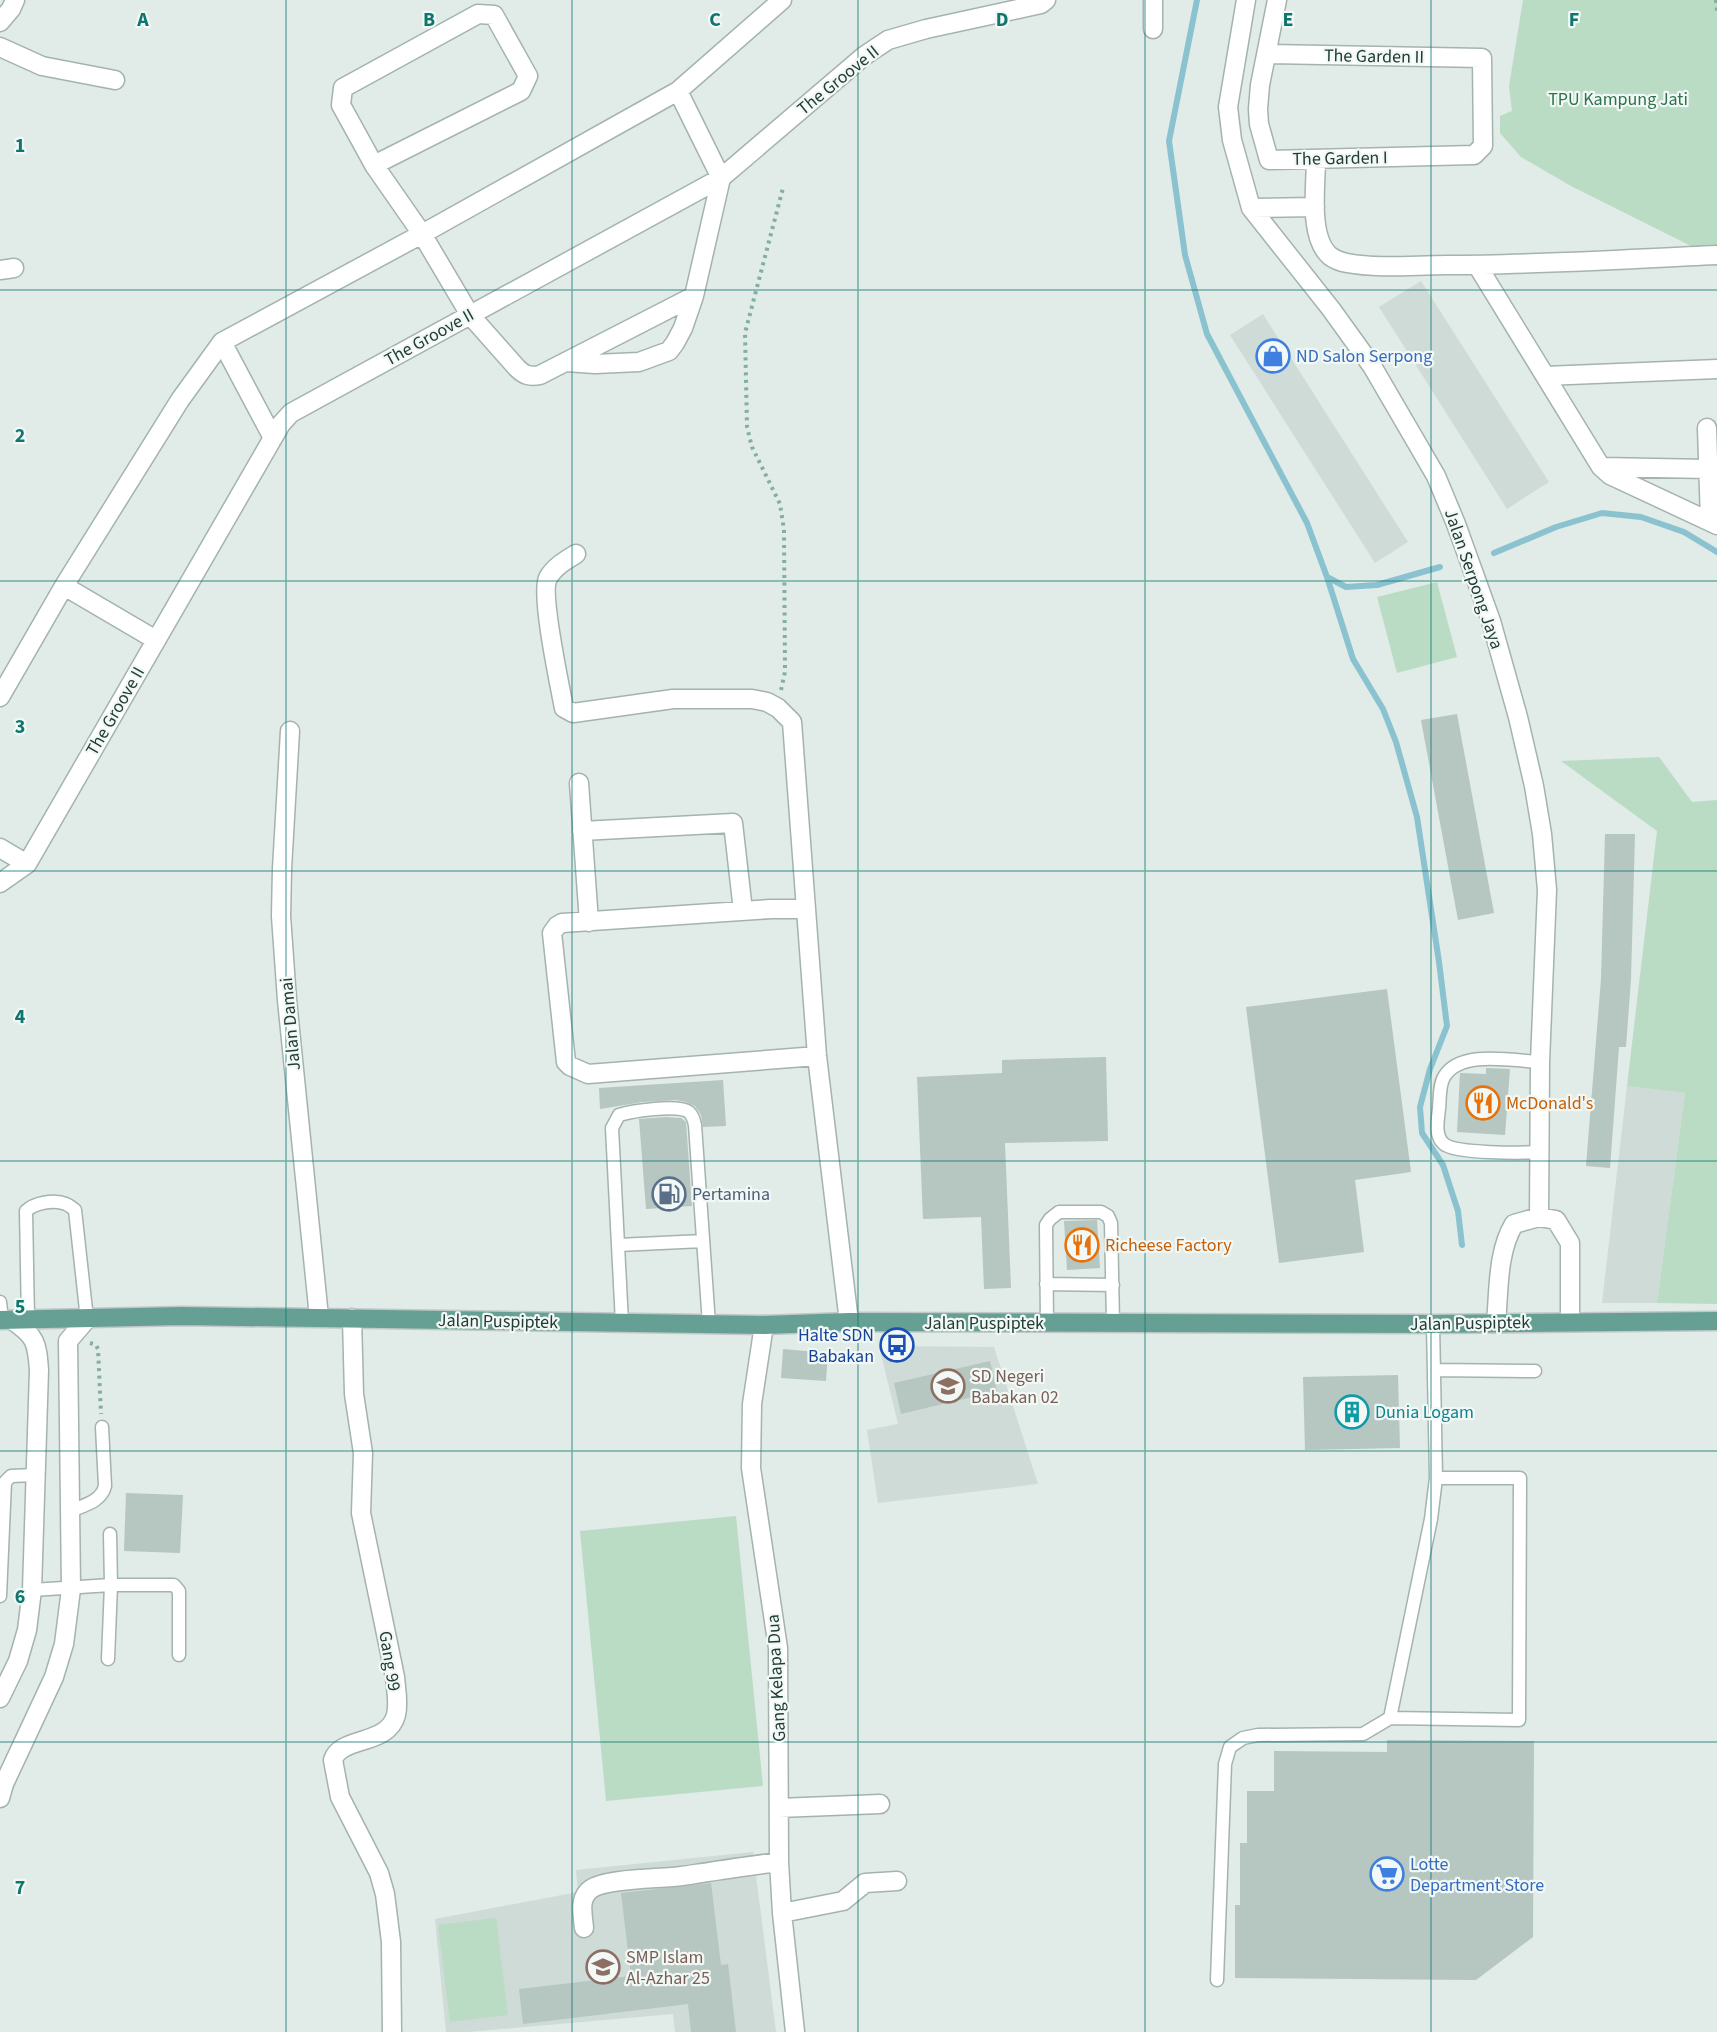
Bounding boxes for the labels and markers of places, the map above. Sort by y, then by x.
shop icon: ND Salon Serpong [1255,338,1291,374]
place label: ND Salon Serpong [1296,344,1432,369]
restaurant icon: McDonald's [1465,1085,1501,1121]
place label: McDonald's [1506,1091,1593,1116]
fuel station icon: Pertamina [651,1176,687,1212]
place label: Pertamina [692,1182,770,1207]
restaurant icon: Richeese Factory [1064,1227,1100,1263]
place label: Richeese Factory [1105,1233,1232,1258]
place label: Halte SDN Babakan [798,1323,874,1369]
bus stop icon: Halte SDN Babakan [879,1327,915,1363]
place label: SD Negeri Babakan 02 [971,1364,1059,1410]
school or university icon: SD Negeri Babakan 02 [930,1368,966,1404]
building icon: Dunia Logam [1334,1394,1370,1430]
place label: Dunia Logam [1375,1400,1474,1425]
place label: Lotte Department Store [1410,1852,1544,1898]
supermarket icon: Lotte Department Store [1369,1856,1405,1892]
place label: SMP Islam Al-Azhar 25 [626,1945,710,1991]
school or university icon: SMP Islam Al-Azhar 25 [585,1949,621,1985]

